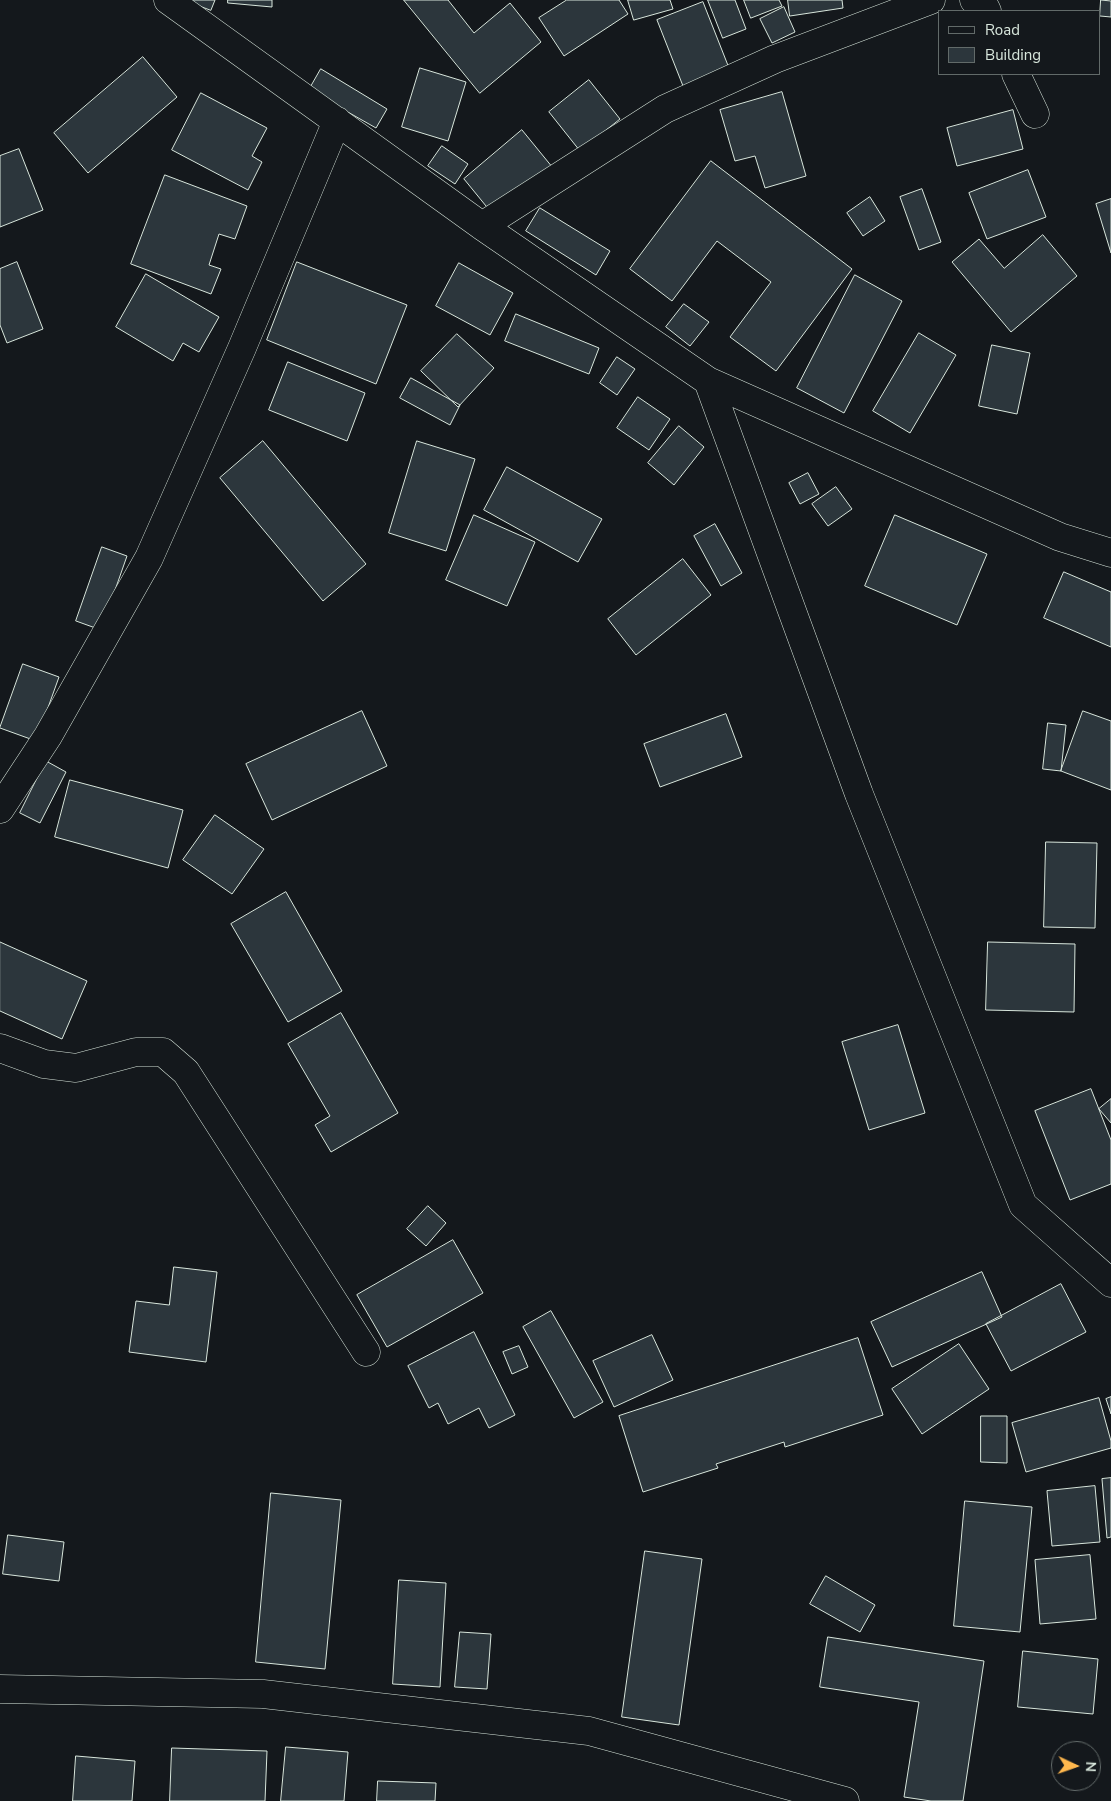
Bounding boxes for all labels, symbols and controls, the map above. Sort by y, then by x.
legend [938,10,1101,75]
text: Road [985,20,1020,40]
text: Building [985,45,1041,65]
north arrow [1051,1741,1101,1791]
text: N [1081,1761,1100,1772]

